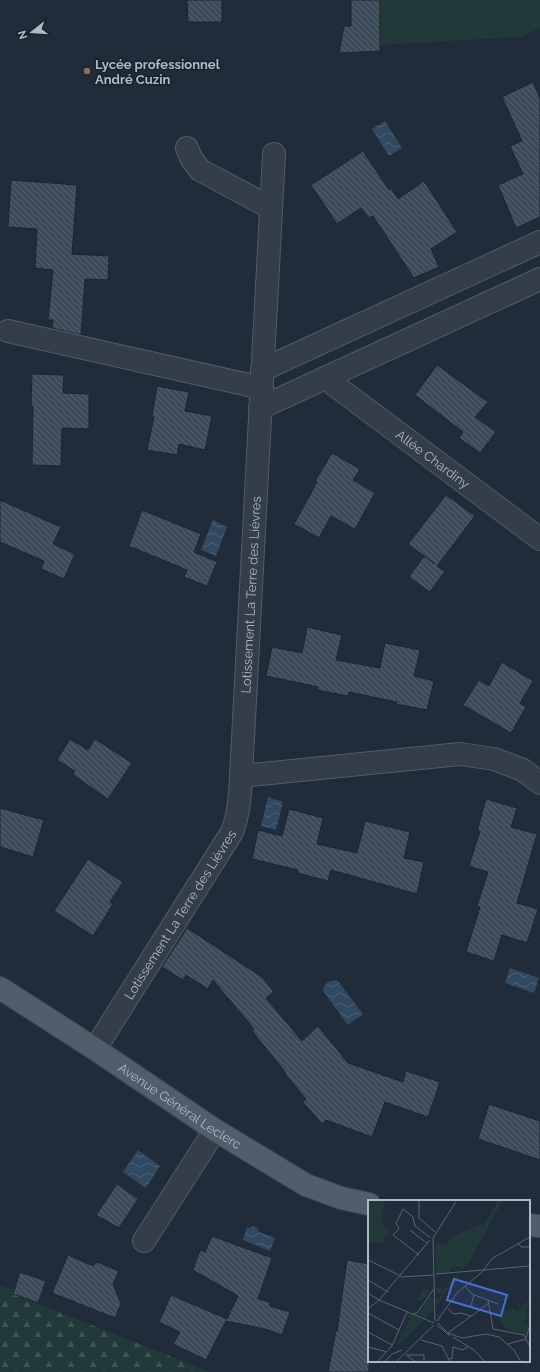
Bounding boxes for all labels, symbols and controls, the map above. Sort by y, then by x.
north arrow [12,12,52,52]
text: N [15,29,30,41]
place label: Lycée professionnel André Cuzin [95,57,221,87]
marker: Lycée professionnel André Cuzin [82,66,92,76]
street label: Allée Chardiny [393,427,473,491]
street label: Lotissement La Terre des Lièvres [238,496,263,694]
street label: Lotissement La Terre des Lièvres [121,827,239,1002]
street label: Avenue Général Leclerc [116,1060,244,1152]
inset map [368,1200,530,1362]

